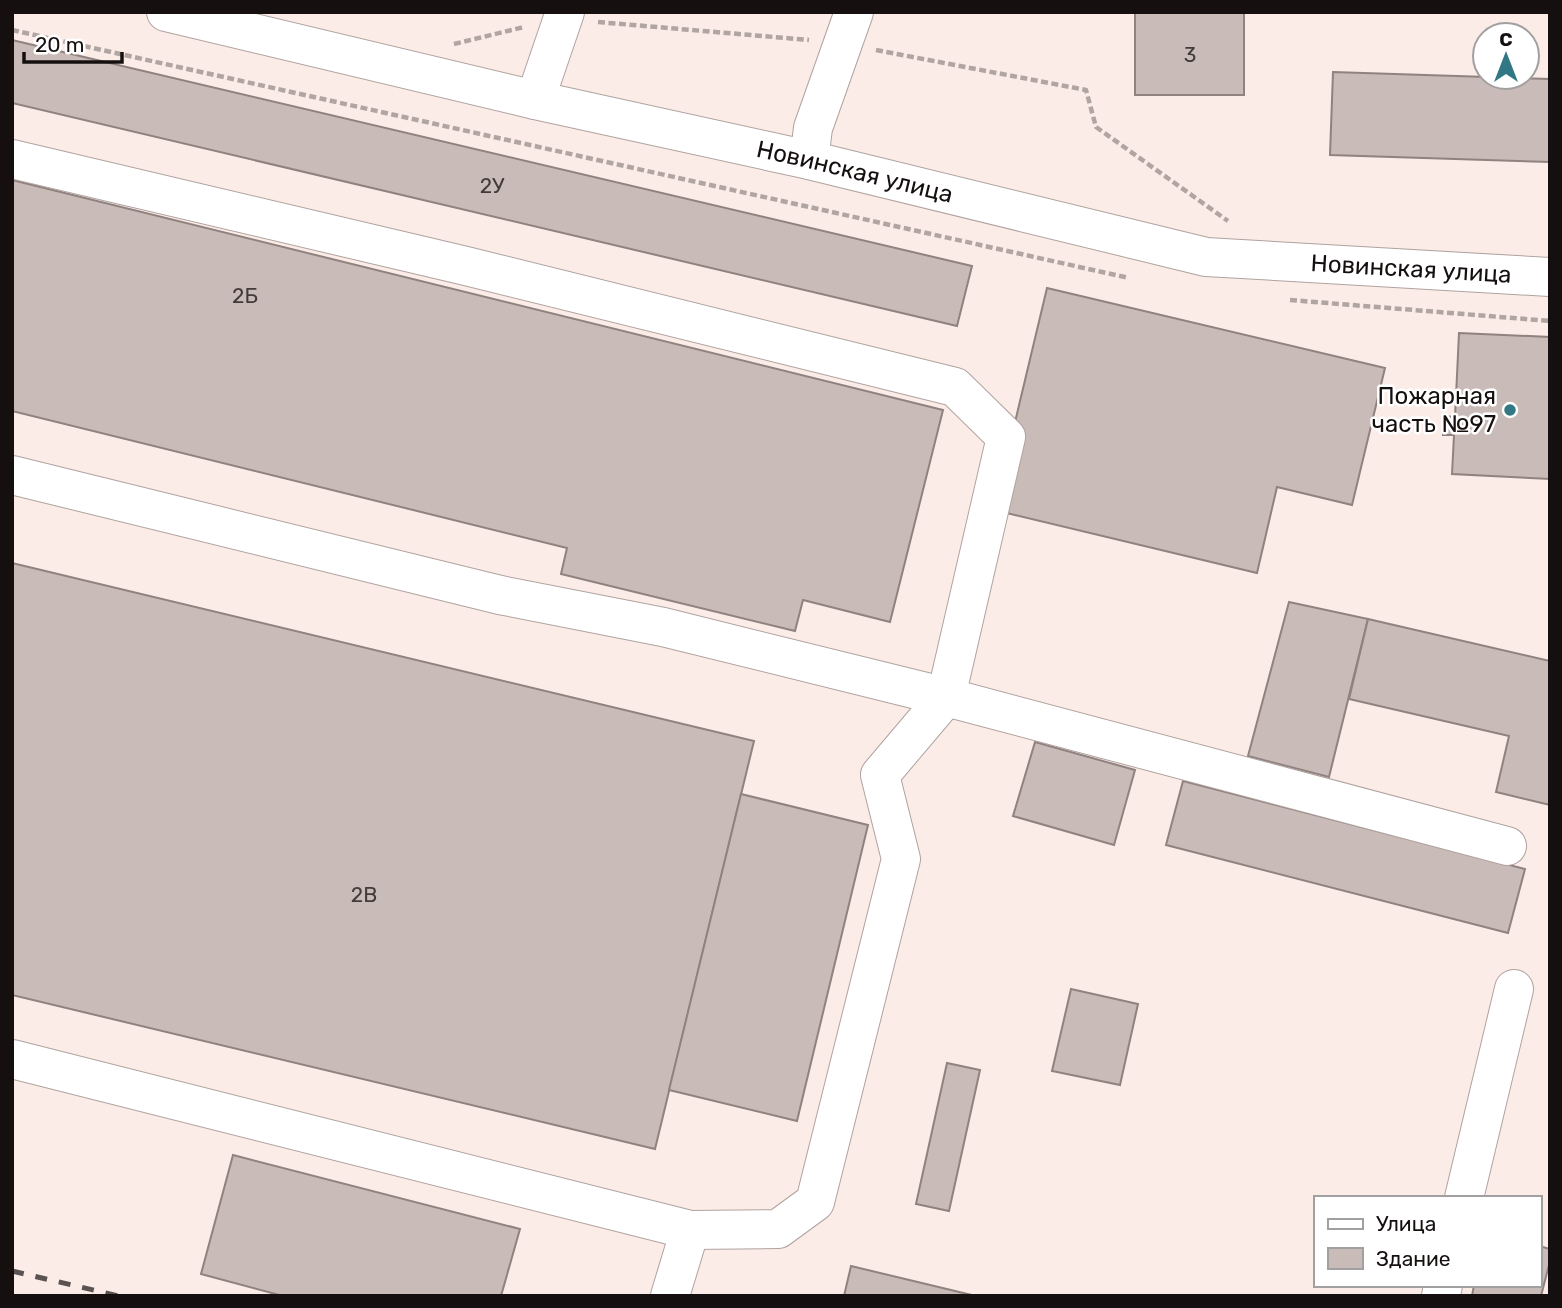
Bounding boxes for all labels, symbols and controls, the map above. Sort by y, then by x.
scale bar [24,21,122,65]
north arrow [1471,21,1541,91]
text: С [1499,28,1513,51]
text: 20 m [35,32,84,57]
house number: 3 [1184,42,1196,67]
street label: Новинская улица [754,135,956,209]
house number: 2У [480,173,505,198]
street label: Новинская улица [1310,249,1512,289]
house number: 2Б [232,283,258,308]
place label: Пожарная часть №97 [1372,382,1496,438]
marker: Пожарная часть №97 [1502,402,1518,418]
house number: 2В [351,882,377,907]
legend [1314,1196,1541,1287]
text: Улица [1376,1211,1436,1236]
text: Здание [1376,1246,1451,1271]

